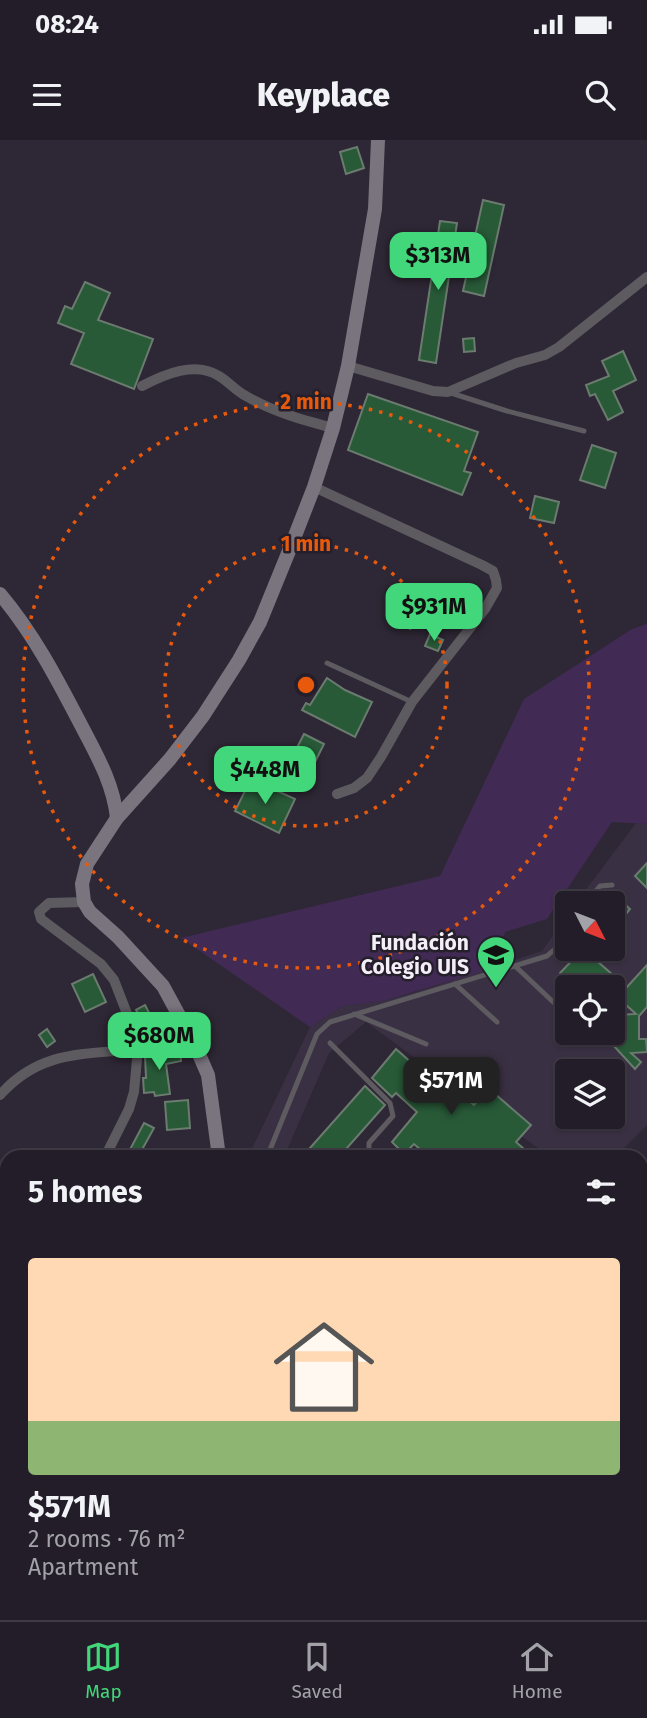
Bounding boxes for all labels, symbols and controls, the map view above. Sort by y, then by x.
text: 08:24 [35,9,99,40]
icon: menu [28,76,66,114]
text: Keyplace [257,76,390,114]
icon: search [581,76,619,114]
pin: $313M [389,232,487,292]
text: $313M [406,241,470,269]
text: 2 min [280,389,332,415]
text: 1 min [281,531,331,557]
pin: $931M [385,584,483,643]
text: $931M [402,592,466,620]
centre of rings [294,673,318,697]
pin: $448M [216,746,314,806]
text: $448M [230,755,300,783]
north arrow [555,891,625,961]
map controls [555,891,625,1129]
place label: Fundación Colegio UIS [361,930,469,980]
school or university icon: Fundación Colegio UIS [475,934,517,989]
button: locate [555,975,625,1045]
pin: $680M [110,1012,208,1072]
text: $680M [124,1021,194,1049]
pin: $571M [402,1058,500,1117]
button: layers [555,1059,625,1129]
text: $571M [419,1066,483,1094]
icon: filters [582,1173,620,1211]
text: 5 homes [28,1174,142,1210]
icon: home [261,1304,387,1430]
text: $571M [28,1489,111,1525]
text: 2 rooms · 76 m² [28,1525,186,1553]
text: Apartment [28,1553,138,1581]
tab: Map [84,1638,122,1703]
tab: Saved [291,1638,343,1703]
tab: Home [512,1638,562,1703]

